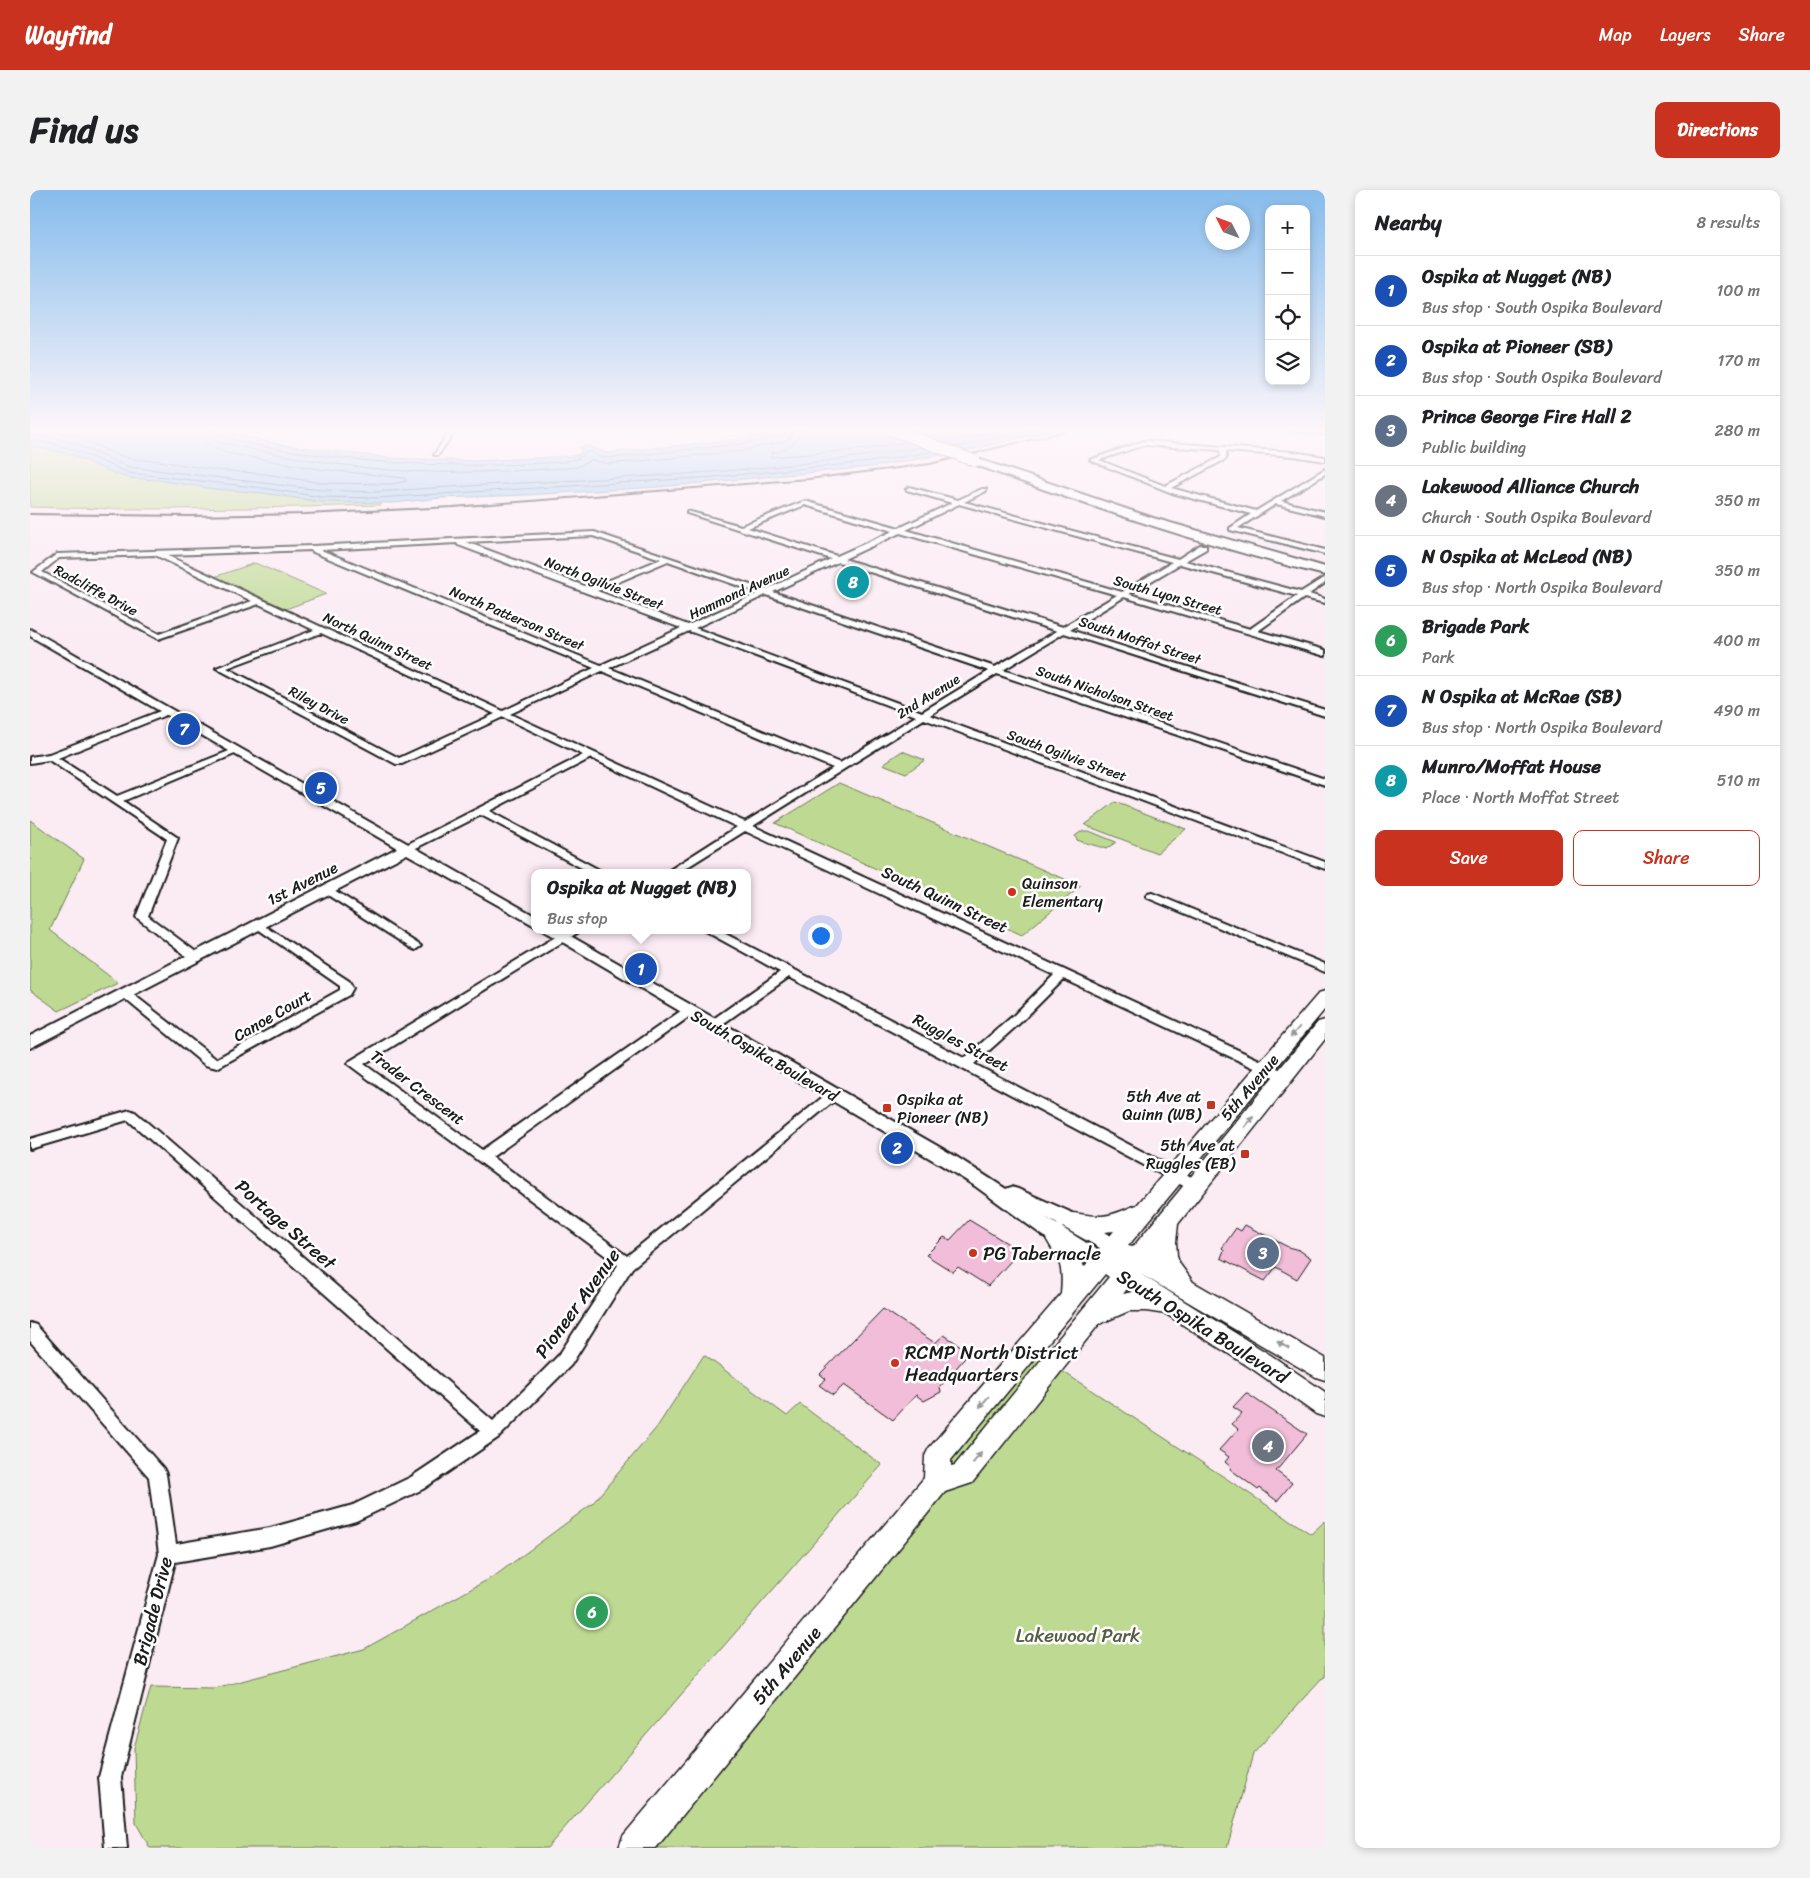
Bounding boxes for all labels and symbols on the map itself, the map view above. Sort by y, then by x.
north arrow [1205,205,1250,250]
street label: North Ogilvie Street [541,549,668,618]
street label: Radcliffe Drive [49,558,142,623]
street label: Hammond Avenue [685,558,794,627]
pin: 8 [837,563,869,601]
street label: South Lyon Street [1111,568,1225,623]
street label: North Patterson Street [446,579,589,659]
street label: North Quinn Street [319,605,437,678]
street label: South Moffat Street [1076,609,1205,672]
street label: South Nicholson Street [1033,658,1177,729]
street label: 2nd Avenue [891,667,965,726]
street label: Riley Drive [284,679,354,732]
pin: 7 [168,710,200,748]
street label: South Ogilvie Street [1003,722,1130,789]
pin: 5 [305,769,337,807]
street label: 1st Avenue [262,853,343,914]
street label: South Quinn Street [877,857,1013,941]
place label: Quinson Elementary [1022,869,1103,916]
marker: Quinson Elementary [1006,886,1018,898]
your location [808,923,834,949]
pin: 1 [625,950,657,988]
street label: Canoe Court [227,981,317,1050]
street label: South Ospika Boulevard [685,1001,846,1110]
street label: Ruggles Street [907,1005,1014,1080]
one-way arrow [1290,1026,1301,1039]
street label: Trader Crescent [364,1042,471,1133]
street label: 5th Avenue [1212,1047,1287,1127]
place label: 5th Ave at Quinn (WB) [1122,1082,1202,1129]
place label: Ospika at Pioneer (NB) [897,1085,989,1132]
marker: 5th Ave at Quinn (WB) [1205,1099,1217,1111]
marker: Ospika at Pioneer (NB) [881,1102,893,1114]
one-way arrow [1243,1115,1254,1128]
pin: 2 [881,1129,913,1167]
place label: 5th Ave at Ruggles (EB) [1146,1131,1236,1178]
marker: 5th Ave at Ruggles (EB) [1239,1148,1251,1160]
street label: Portage Street [227,1171,345,1279]
pin: 3 [1247,1234,1279,1272]
place label: PG Tabernacle [983,1237,1101,1270]
street label: Pioneer Avenue [526,1241,629,1365]
marker: PG Tabernacle [967,1247,979,1259]
street label: South Ospika Boulevard [1110,1260,1297,1394]
place label: RCMP North District Headquarters [905,1336,1079,1391]
one-way arrow [1277,1341,1290,1350]
marker: RCMP North District Headquarters [889,1357,901,1369]
one-way arrow [978,1395,989,1408]
pin: 4 [1252,1427,1284,1465]
one-way arrow [971,1452,982,1465]
street label: Brigade Drive [123,1553,182,1669]
pin: 6 [576,1593,608,1631]
street label: 5th Avenue [743,1618,830,1712]
park label: Lakewood Park [1016,1619,1140,1652]

